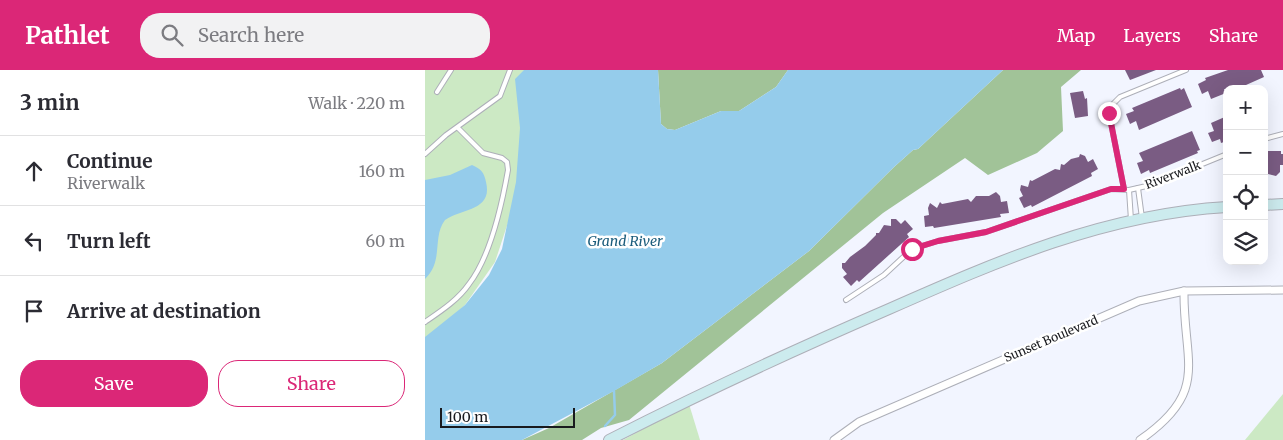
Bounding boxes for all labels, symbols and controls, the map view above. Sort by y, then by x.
search box [140,13,490,58]
text: Pathlet [25,20,110,51]
icon: search [158,21,186,49]
text: Search here [198,23,304,47]
text: Map [1057,24,1095,47]
text: Layers [1123,24,1181,47]
text: Share [1209,24,1258,47]
map controls [1223,85,1268,265]
button: + [1223,85,1268,130]
text: 3 min [20,89,79,116]
text: Walk · 220 m [308,93,405,113]
route end [1098,102,1121,125]
button: − [1223,130,1268,175]
text: Continue [67,149,153,173]
icon: ahead [20,157,48,185]
street label: Riverwalk [1143,157,1203,192]
text: 160 m [359,161,405,181]
text: Riverwalk [67,173,145,193]
button: locate [1223,175,1268,220]
button: layers [1223,220,1268,265]
icon: left [20,227,48,255]
text: Turn left [67,229,151,253]
text: 60 m [365,231,405,251]
water label: Grand River [587,232,663,250]
route start [901,238,924,261]
icon: arrive [20,297,48,325]
text: Arrive at destination [67,299,261,323]
street label: Sunset Boulevard [1002,312,1100,365]
button: Save [20,360,208,407]
button: Share [218,360,405,407]
scale bar [440,405,575,428]
text: 100 m [447,408,488,426]

